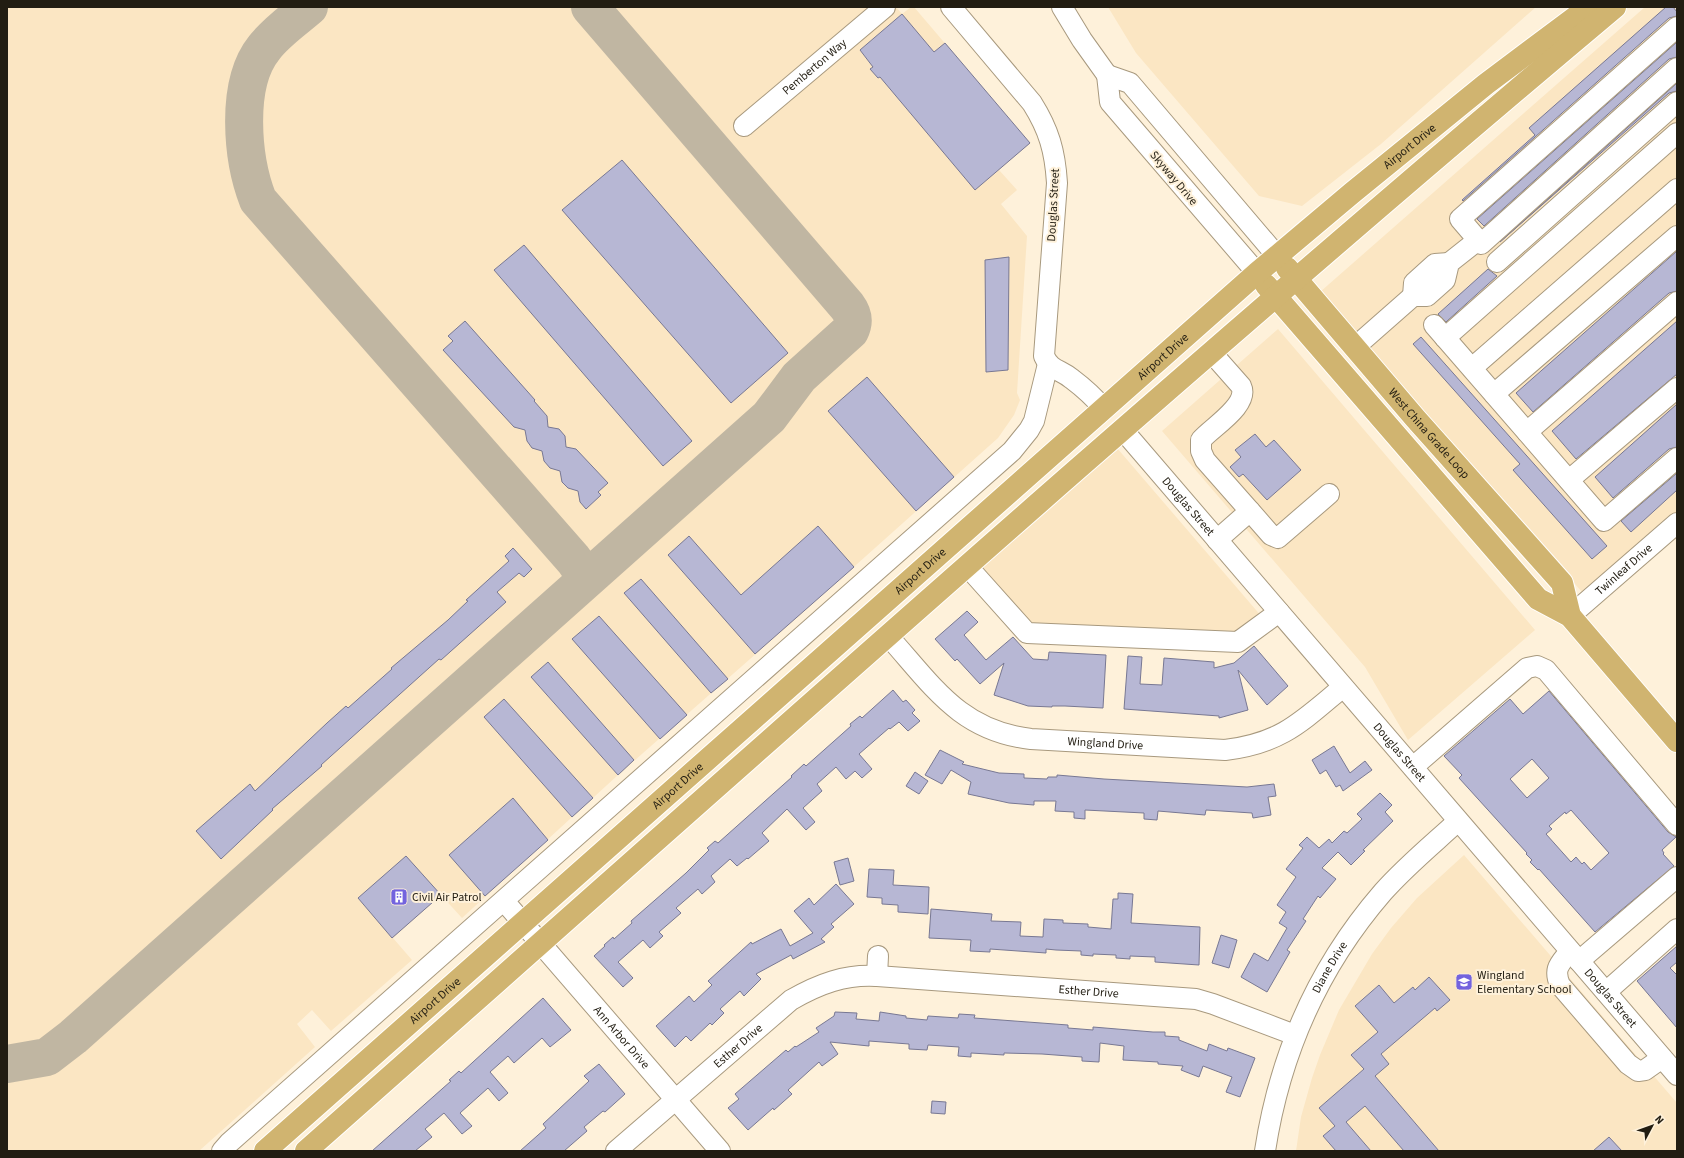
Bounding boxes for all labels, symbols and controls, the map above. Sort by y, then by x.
street label: Pemberton Way [779,35,851,99]
street label: Airport Drive [1380,120,1440,173]
street label: Skyway Drive [1146,147,1202,209]
street label: Douglas Street [1043,168,1064,242]
street label: Airport Drive [1134,329,1193,384]
street label: West China Grade Loop [1384,385,1474,483]
street label: Douglas Street [1158,473,1218,540]
street label: Twinleaf Drive [1592,540,1656,600]
street label: Airport Drive [891,544,950,599]
street label: Douglas Street [1369,719,1430,786]
street label: Wingland Drive [1067,733,1144,754]
street label: Airport Drive [649,759,707,814]
building icon: Civil Air Patrol [389,887,409,907]
place label: Civil Air Patrol [412,889,482,906]
street label: Diane Drive [1308,938,1352,996]
street label: Douglas Street [1580,965,1641,1031]
place label: Wingland Elementary School [1477,967,1572,998]
school or university icon: Wingland Elementary School [1454,972,1474,992]
street label: Airport Drive [406,973,465,1028]
street label: Esther Drive [1058,981,1119,1002]
street label: Ann Arbor Drive [589,1002,653,1073]
street label: Esther Drive [710,1020,767,1072]
north arrow [1632,1106,1672,1146]
text: N [1651,1112,1667,1127]

